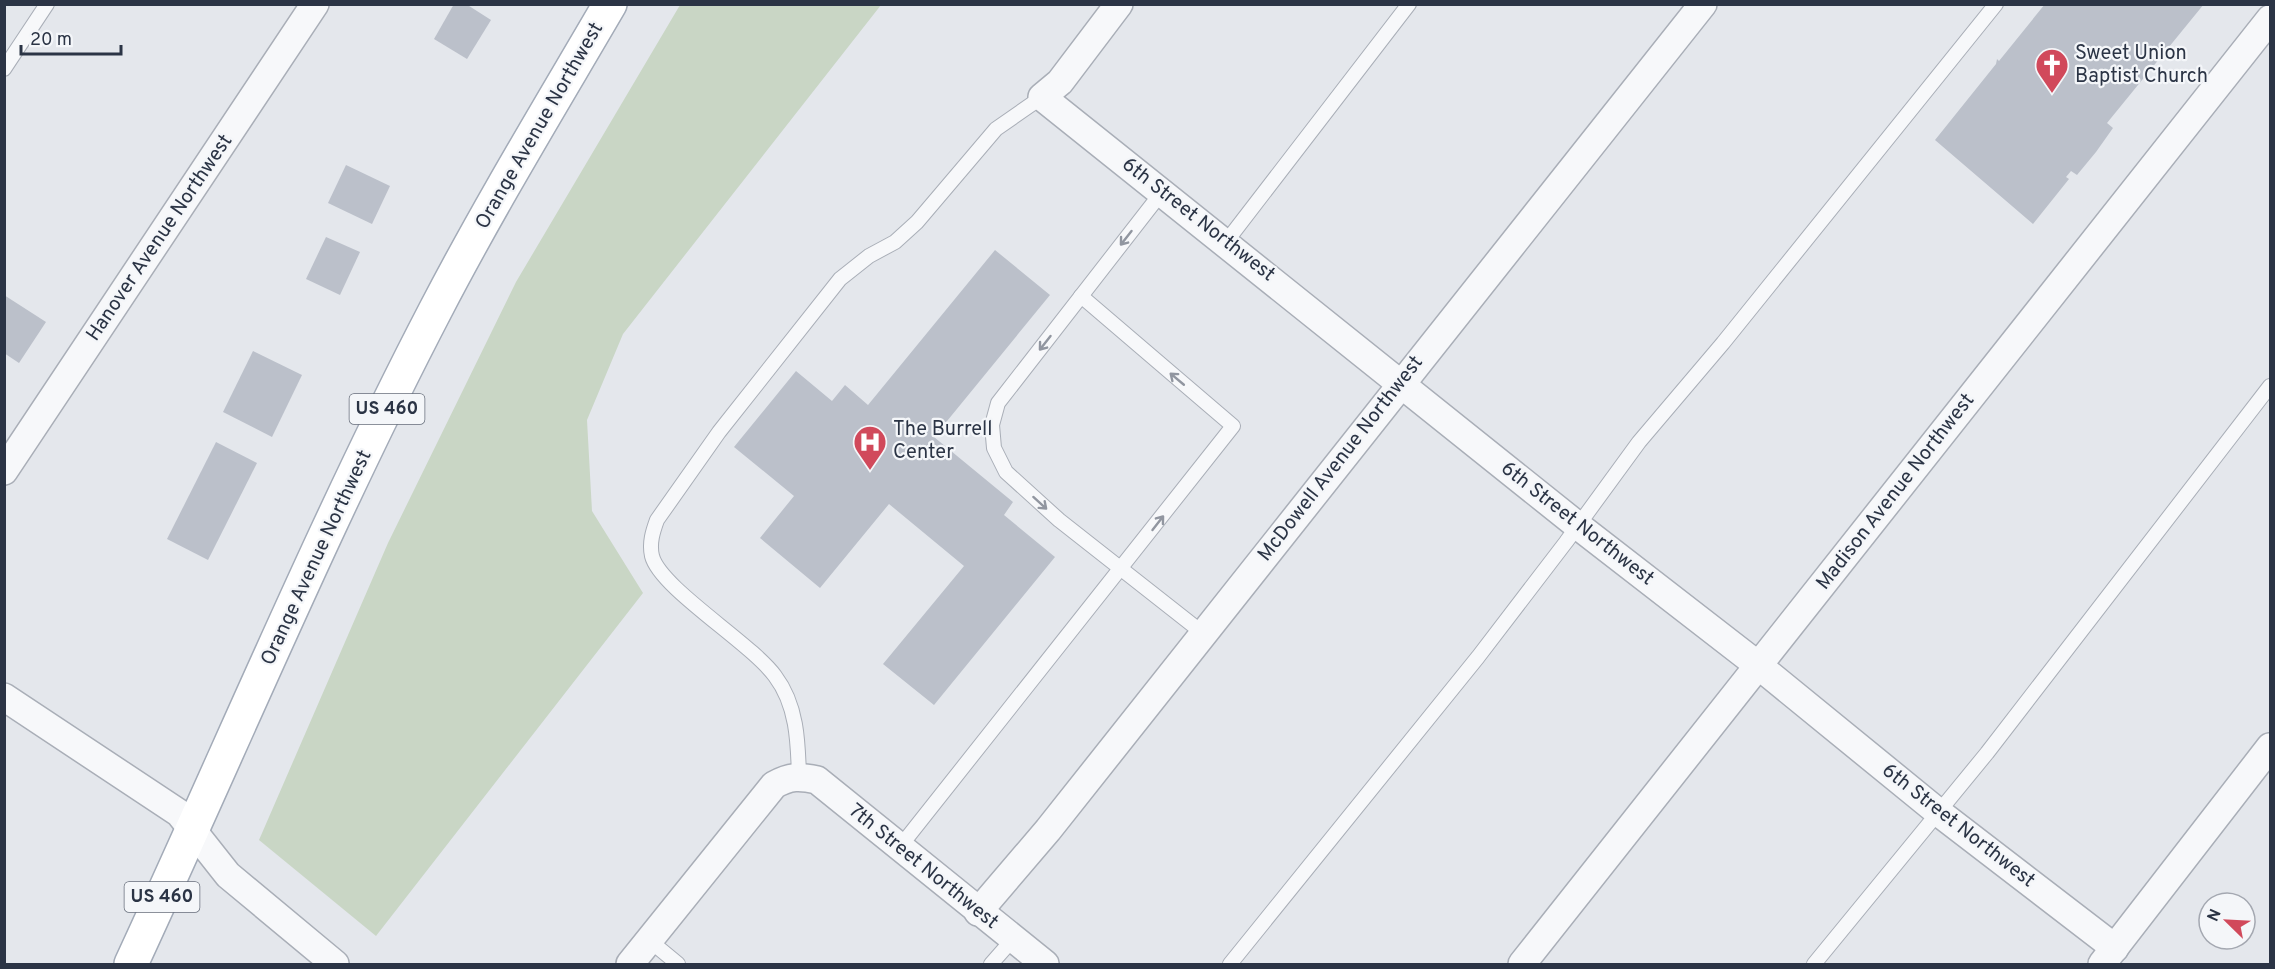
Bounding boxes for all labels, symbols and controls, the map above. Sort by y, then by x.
scale bar [21,18,122,56]
street label: Orange Avenue Northwest [470,18,610,234]
text: 20 m [30,29,72,52]
place label: Sweet Union Baptist Church [2075,41,2208,90]
church icon: Sweet Union Baptist Church [2034,47,2070,94]
street label: Hanover Avenue Northwest [81,130,239,346]
street label: 6th Street Northwest [1116,152,1280,288]
one-way arrow [1120,229,1133,245]
one-way arrow [1038,334,1051,350]
street label: McDowell Avenue Northwest [1252,351,1430,567]
one-way arrow [1170,372,1185,386]
street label: Madison Avenue Northwest [1811,388,1981,596]
road number: US 460 [350,394,424,424]
place label: The Burrell Center [893,417,992,466]
hospital icon: The Burrell Center [852,424,888,471]
street label: Orange Avenue Northwest [256,446,378,670]
street label: 6th Street Northwest [1495,456,1659,592]
one-way arrow [1033,496,1048,510]
one-way arrow [1152,515,1165,531]
street label: 6th Street Northwest [1876,758,2040,894]
street label: 7th Street Northwest [843,798,1003,936]
road number: US 460 [124,882,200,912]
north arrow [2197,891,2257,951]
text: N [2204,906,2227,925]

